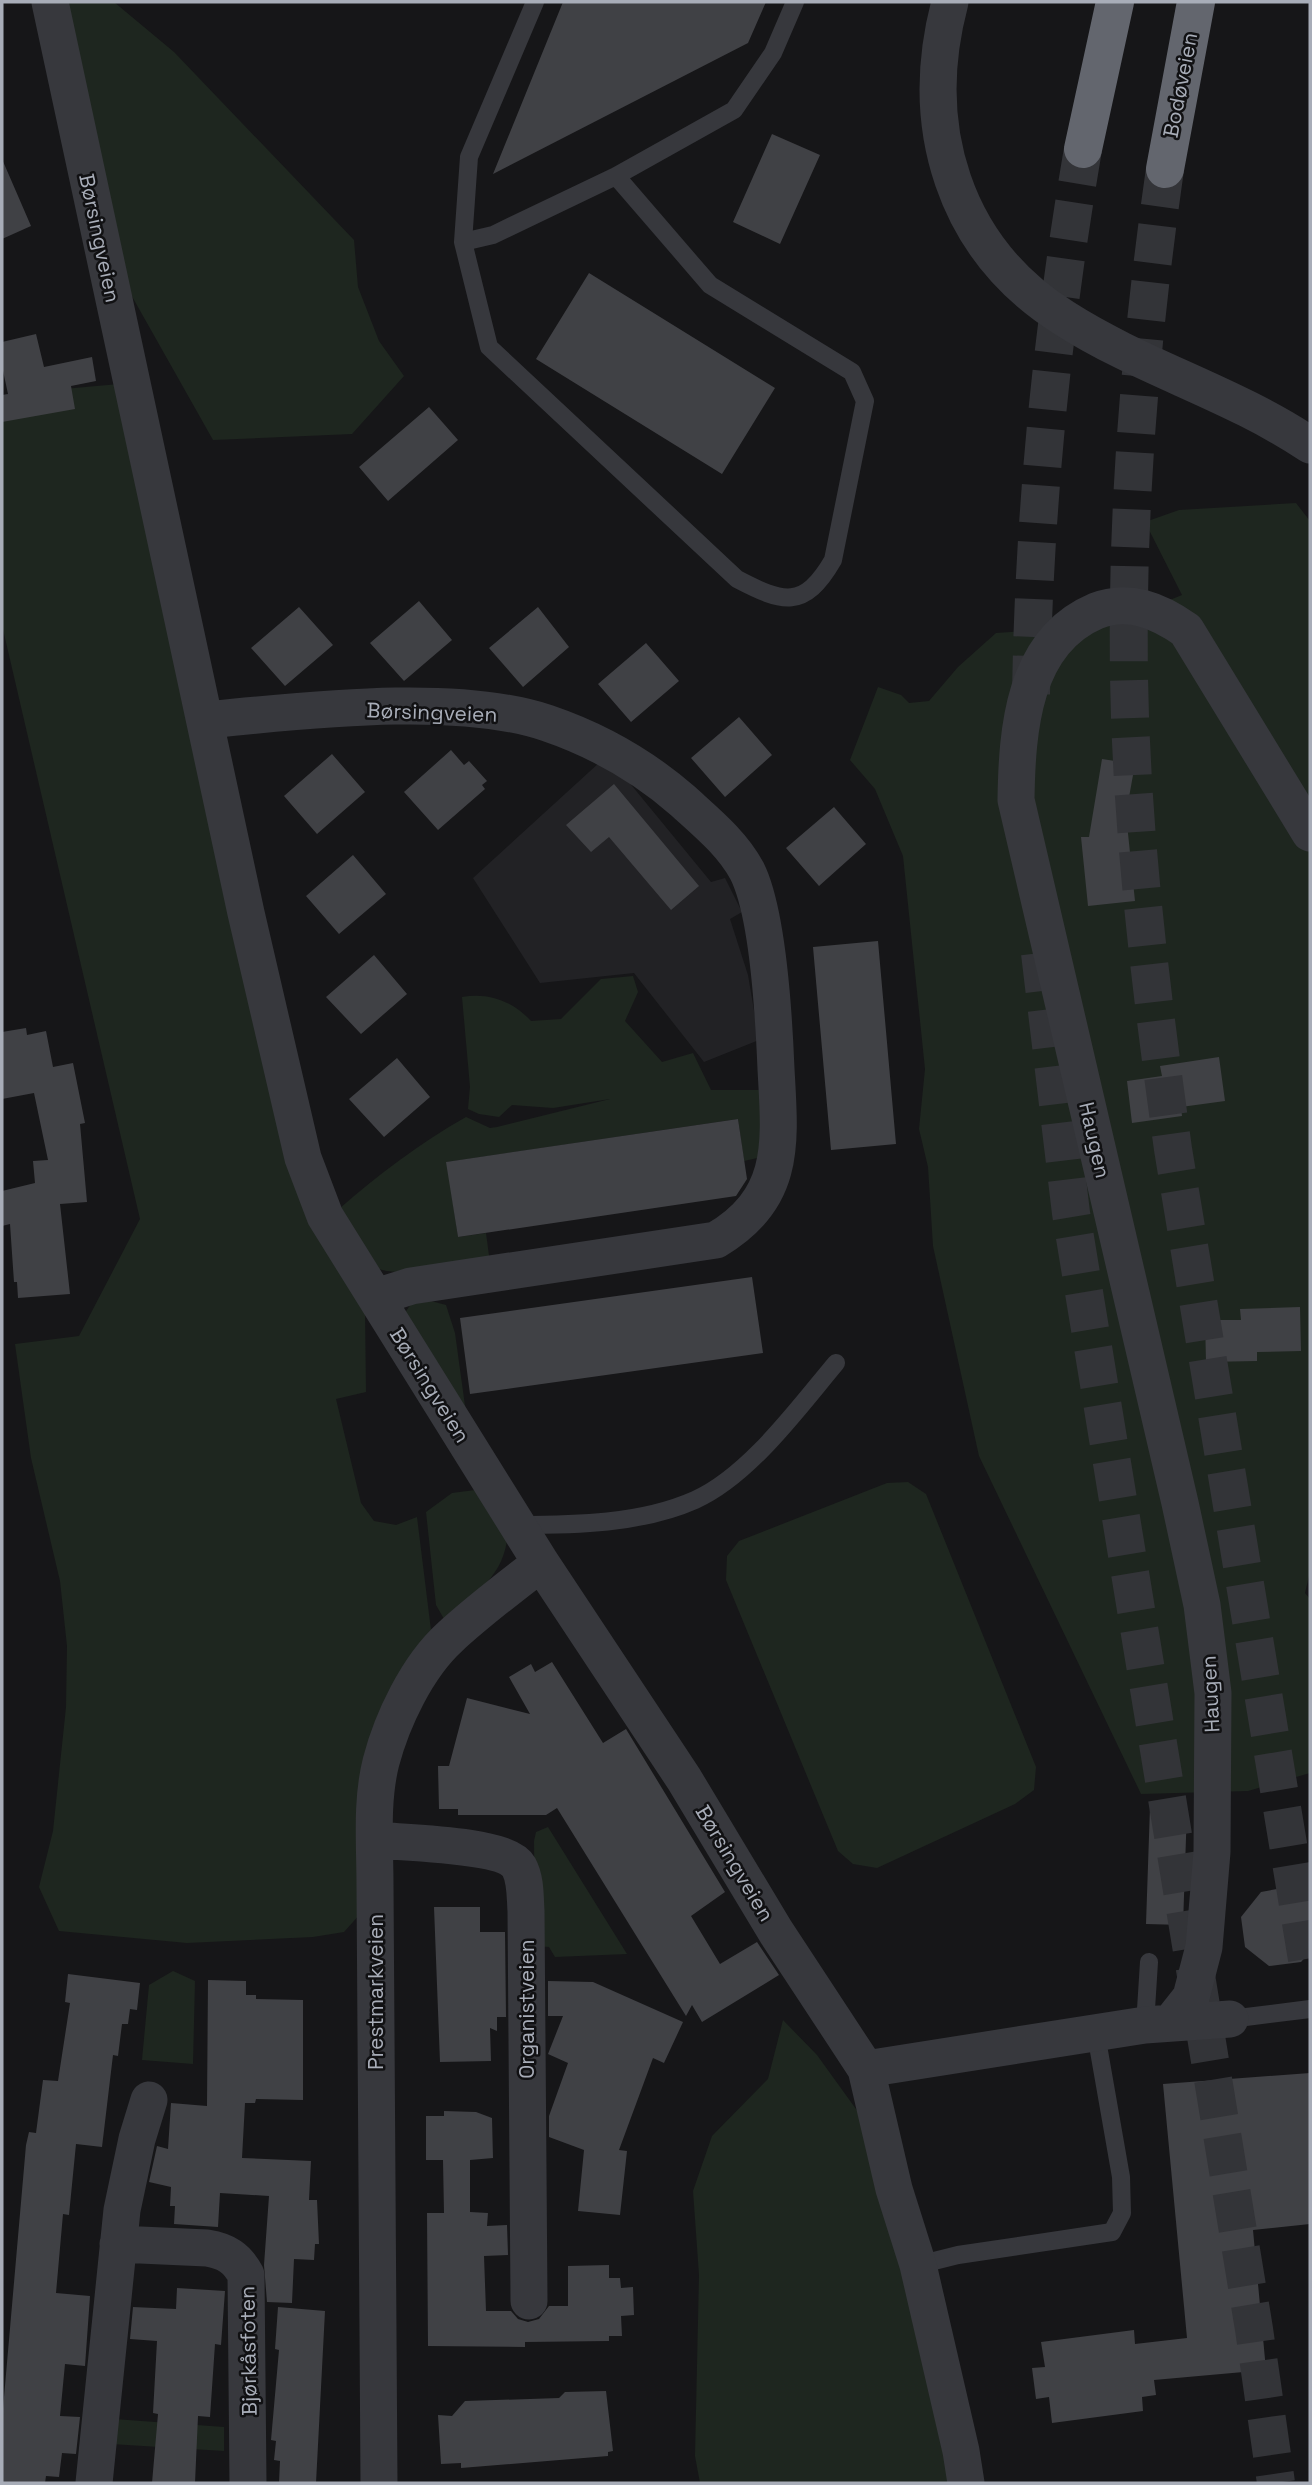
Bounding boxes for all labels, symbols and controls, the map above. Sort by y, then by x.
street label: Bodøveien [1157,30,1203,140]
street label: Børsingveien [73,171,127,305]
street label: Børsingveien [366,696,498,728]
street label: Haugen [1073,1099,1117,1181]
street label: Børsingveien [384,1322,476,1448]
street label: Haugen [1194,1655,1226,1733]
street label: Børsingveien [690,1800,780,1926]
street label: Prestmarkveien [362,1914,389,2070]
street label: Organistveien [513,1939,540,2079]
street label: Bjørkåsfoten [233,2286,263,2416]

